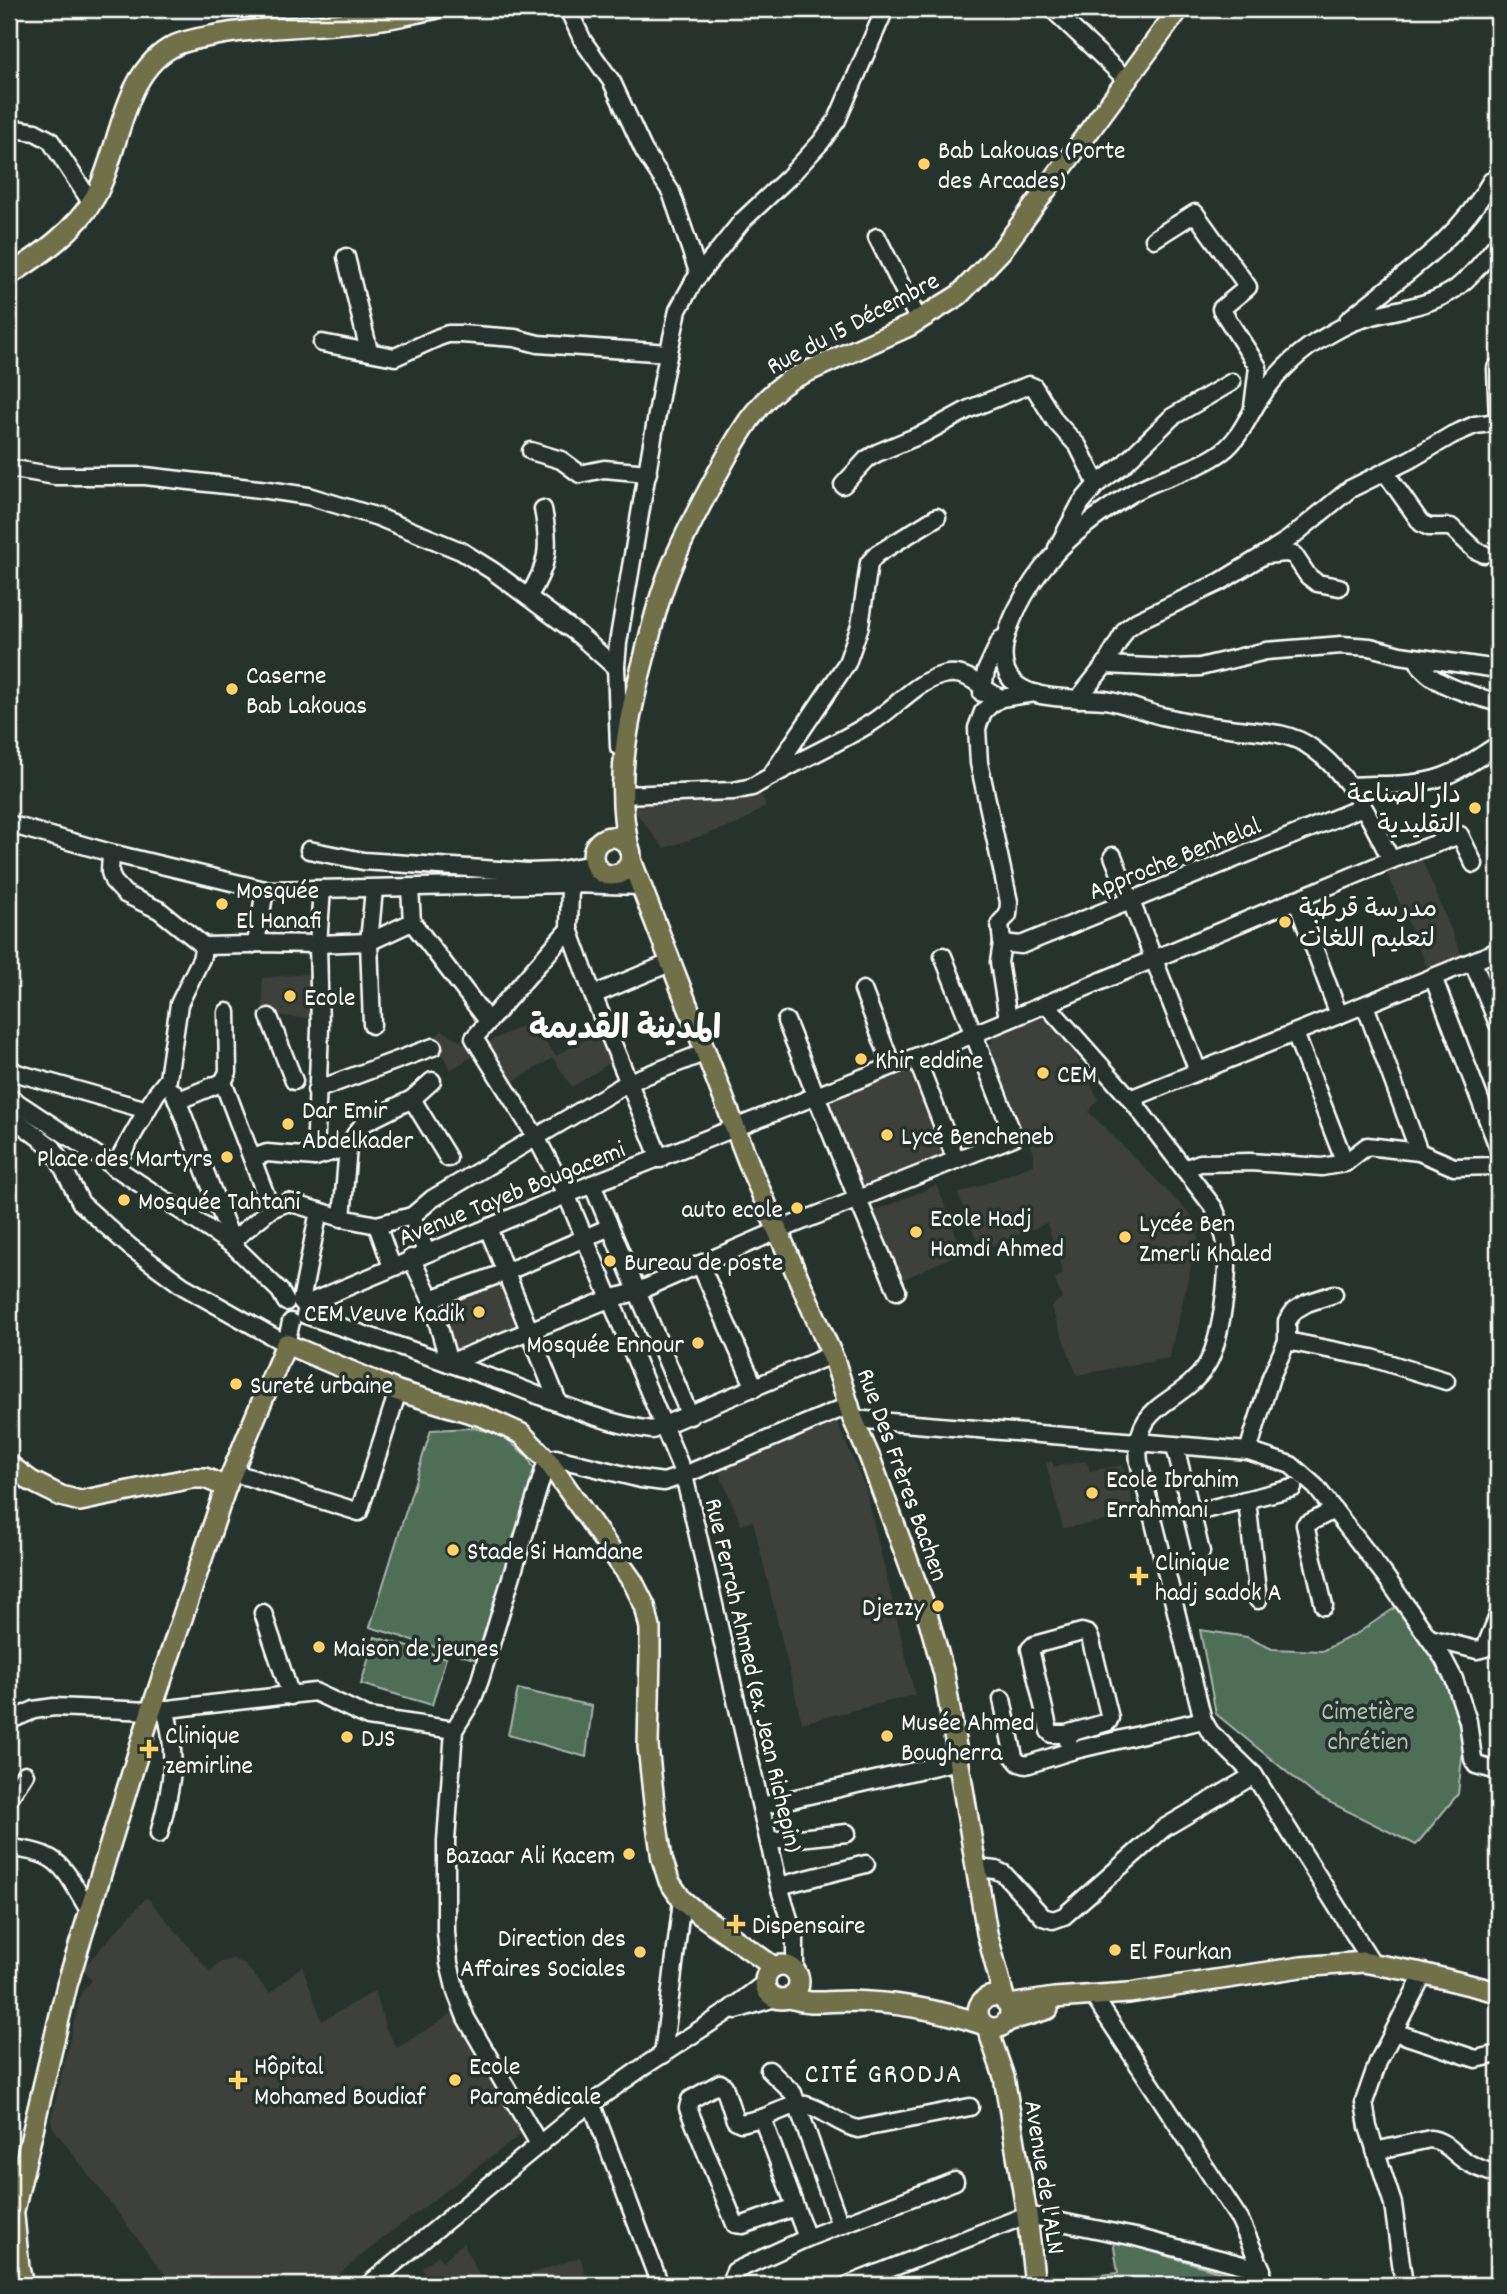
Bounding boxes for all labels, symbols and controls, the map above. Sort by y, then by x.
place label: Bab Lakouas (Porte des Arcades) [938,134,1126,201]
marker: Bab Lakouas (Porte des Arcades) [916,156,932,172]
street label: Rue du 15 Décembre [761,264,947,386]
place label: Caserne Bab Lakouas [246,659,367,726]
marker: Caserne Bab Lakouas [224,681,240,697]
place label: دار الصناعة التقليدية [1347,778,1461,845]
marker: دار الصناعة التقليدية [1467,800,1483,816]
street label: Approche Benhelal [1084,809,1267,912]
place label: Mosquée El Hanafi [236,874,322,941]
place label: مدرسة قرطبة لتعليم اللغات [1299,892,1437,959]
marker: Mosquée El Hanafi [214,896,230,912]
marker: مدرسة قرطبة لتعليم اللغات [1277,914,1293,930]
place label: Ecole [304,981,355,1018]
marker: Ecole [282,988,298,1004]
district label: المدينة القديمة [529,1008,721,1055]
place label: Khir eddine [875,1044,983,1081]
marker: Khir eddine [853,1051,869,1067]
place label: CEM [1057,1058,1097,1095]
marker: CEM [1035,1065,1051,1081]
place label: Dar Emir Abdelkader [302,1094,414,1161]
marker: Dar Emir Abdelkader [280,1116,296,1132]
place label: Lycé Bencheneb [901,1120,1054,1157]
marker: Lycé Bencheneb [879,1127,895,1143]
street label: Avenue Tayeb Bougacemi [393,1133,632,1258]
place label: Place des Martyrs [37,1142,213,1179]
marker: Place des Martyrs [219,1149,235,1165]
place label: Mosquée Tahtani [138,1185,300,1222]
marker: Mosquée Tahtani [116,1192,132,1208]
place label: auto ecole [681,1193,783,1230]
marker: auto ecole [789,1200,805,1216]
place label: Ecole Hadj Hamdi Ahmed [930,1202,1064,1269]
place label: Lycée Ben Zmerli Khaled [1139,1207,1272,1274]
marker: Ecole Hadj Hamdi Ahmed [908,1224,924,1240]
marker: Lycée Ben Zmerli Khaled [1117,1229,1133,1245]
place label: Bureau de poste [624,1246,783,1283]
marker: Bureau de poste [602,1253,618,1269]
place label: CEM Veuve Kadik [304,1297,465,1334]
marker: CEM Veuve Kadik [471,1304,487,1320]
place label: Mosquée Ennour [527,1328,684,1365]
marker: Mosquée Ennour [690,1335,706,1351]
street label: Rue Des Frères Bachen [845,1364,956,1587]
place label: Sureté urbaine [250,1369,393,1406]
marker: Sureté urbaine [228,1376,244,1392]
place label: Ecole Ibrahim Errahmani [1106,1463,1239,1530]
marker: Ecole Ibrahim Errahmani [1084,1485,1100,1501]
street label: Rue Ferrah Ahmed (ex. Jean Richepin) [693,1495,810,1857]
place label: Stade Si Hamdane [467,1535,643,1572]
marker: Stade Si Hamdane [445,1542,461,1558]
place label: Clinique hadj sadok A [1155,1546,1282,1613]
marker: Clinique hadj sadok A [1129,1566,1149,1586]
place label: Djezzy [862,1591,924,1628]
marker: Djezzy [930,1598,946,1614]
place label: Maison de jeunes [333,1632,499,1669]
marker: Maison de jeunes [311,1639,327,1655]
park label: Cimetière chrétien [1321,1695,1415,1762]
place label: Musée Ahmed Bougherra [901,1706,1035,1773]
place label: Clinique zemirline [165,1719,253,1786]
place label: DJS [361,1722,395,1759]
marker: Musée Ahmed Bougherra [879,1728,895,1744]
marker: DJS [339,1729,355,1745]
marker: Clinique zemirline [139,1739,159,1759]
place label: Bazaar Ali Kacem [446,1839,615,1876]
marker: Bazaar Ali Kacem [621,1846,637,1862]
place label: Dispensaire [752,1909,866,1946]
marker: Dispensaire [726,1914,746,1934]
place label: Direction des Affaires Sociales [460,1922,626,1989]
place label: El Fourkan [1129,1935,1232,1972]
marker: El Fourkan [1107,1942,1123,1958]
marker: Direction des Affaires Sociales [632,1944,648,1960]
place label: Hôpital Mohamed Boudiaf [254,2050,427,2117]
place label: Ecole Paramédicale [469,2050,601,2117]
district label: CITÉ GRODJA [805,2057,963,2097]
marker: Hôpital Mohamed Boudiaf [228,2070,248,2090]
marker: Ecole Paramédicale [447,2072,463,2088]
street label: Avenue de l'ALN [1012,2098,1073,2257]

